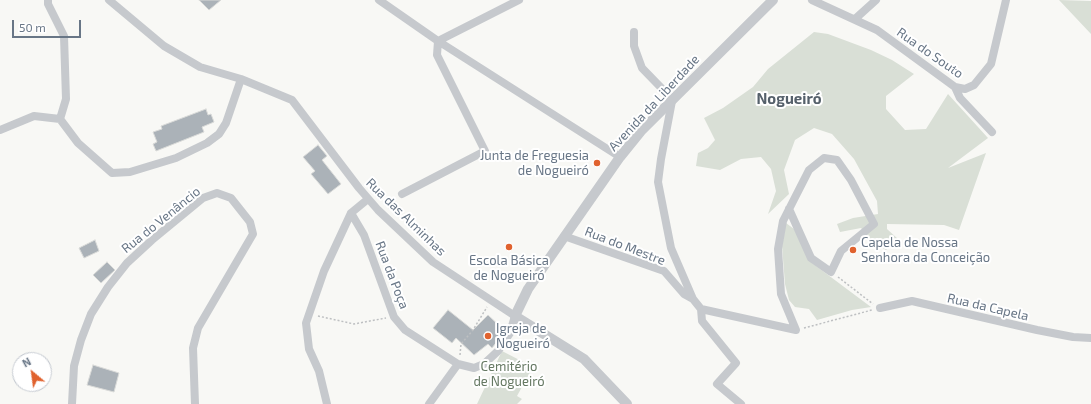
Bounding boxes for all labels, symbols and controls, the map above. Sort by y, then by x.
scale bar [14,12,83,38]
text: 50 m [19,20,46,34]
street label: Rua do Souto [894,24,966,82]
street label: Avenida da Liberdade [605,52,703,154]
district label: Nogueiró [756,90,822,108]
place label: Junta de Freguesia de Nogueiró [480,148,589,179]
marker: Junta de Freguesia de Nogueiró [592,158,602,168]
street label: Rua das Alminhas [363,175,449,259]
street label: Rua do Venâncio [118,183,204,257]
street label: Rua do Mestre [582,223,668,269]
place label: Capela de Nossa Senhora da Conceição [861,235,990,266]
street label: Rua da Poça [372,239,412,311]
marker: Escola Básica de Nogueiró [504,242,514,252]
marker: Capela de Nossa Senhora da Conceição [848,245,858,255]
place label: Escola Básica de Nogueiró [469,253,549,284]
street label: Rua da Capela [946,290,1030,324]
place label: Igreja de Nogueiró [496,321,550,352]
marker: Igreja de Nogueiró [483,331,493,341]
north arrow [12,352,52,392]
text: N [20,354,33,370]
park label: Cemitério de Nogueiró [473,359,545,390]

